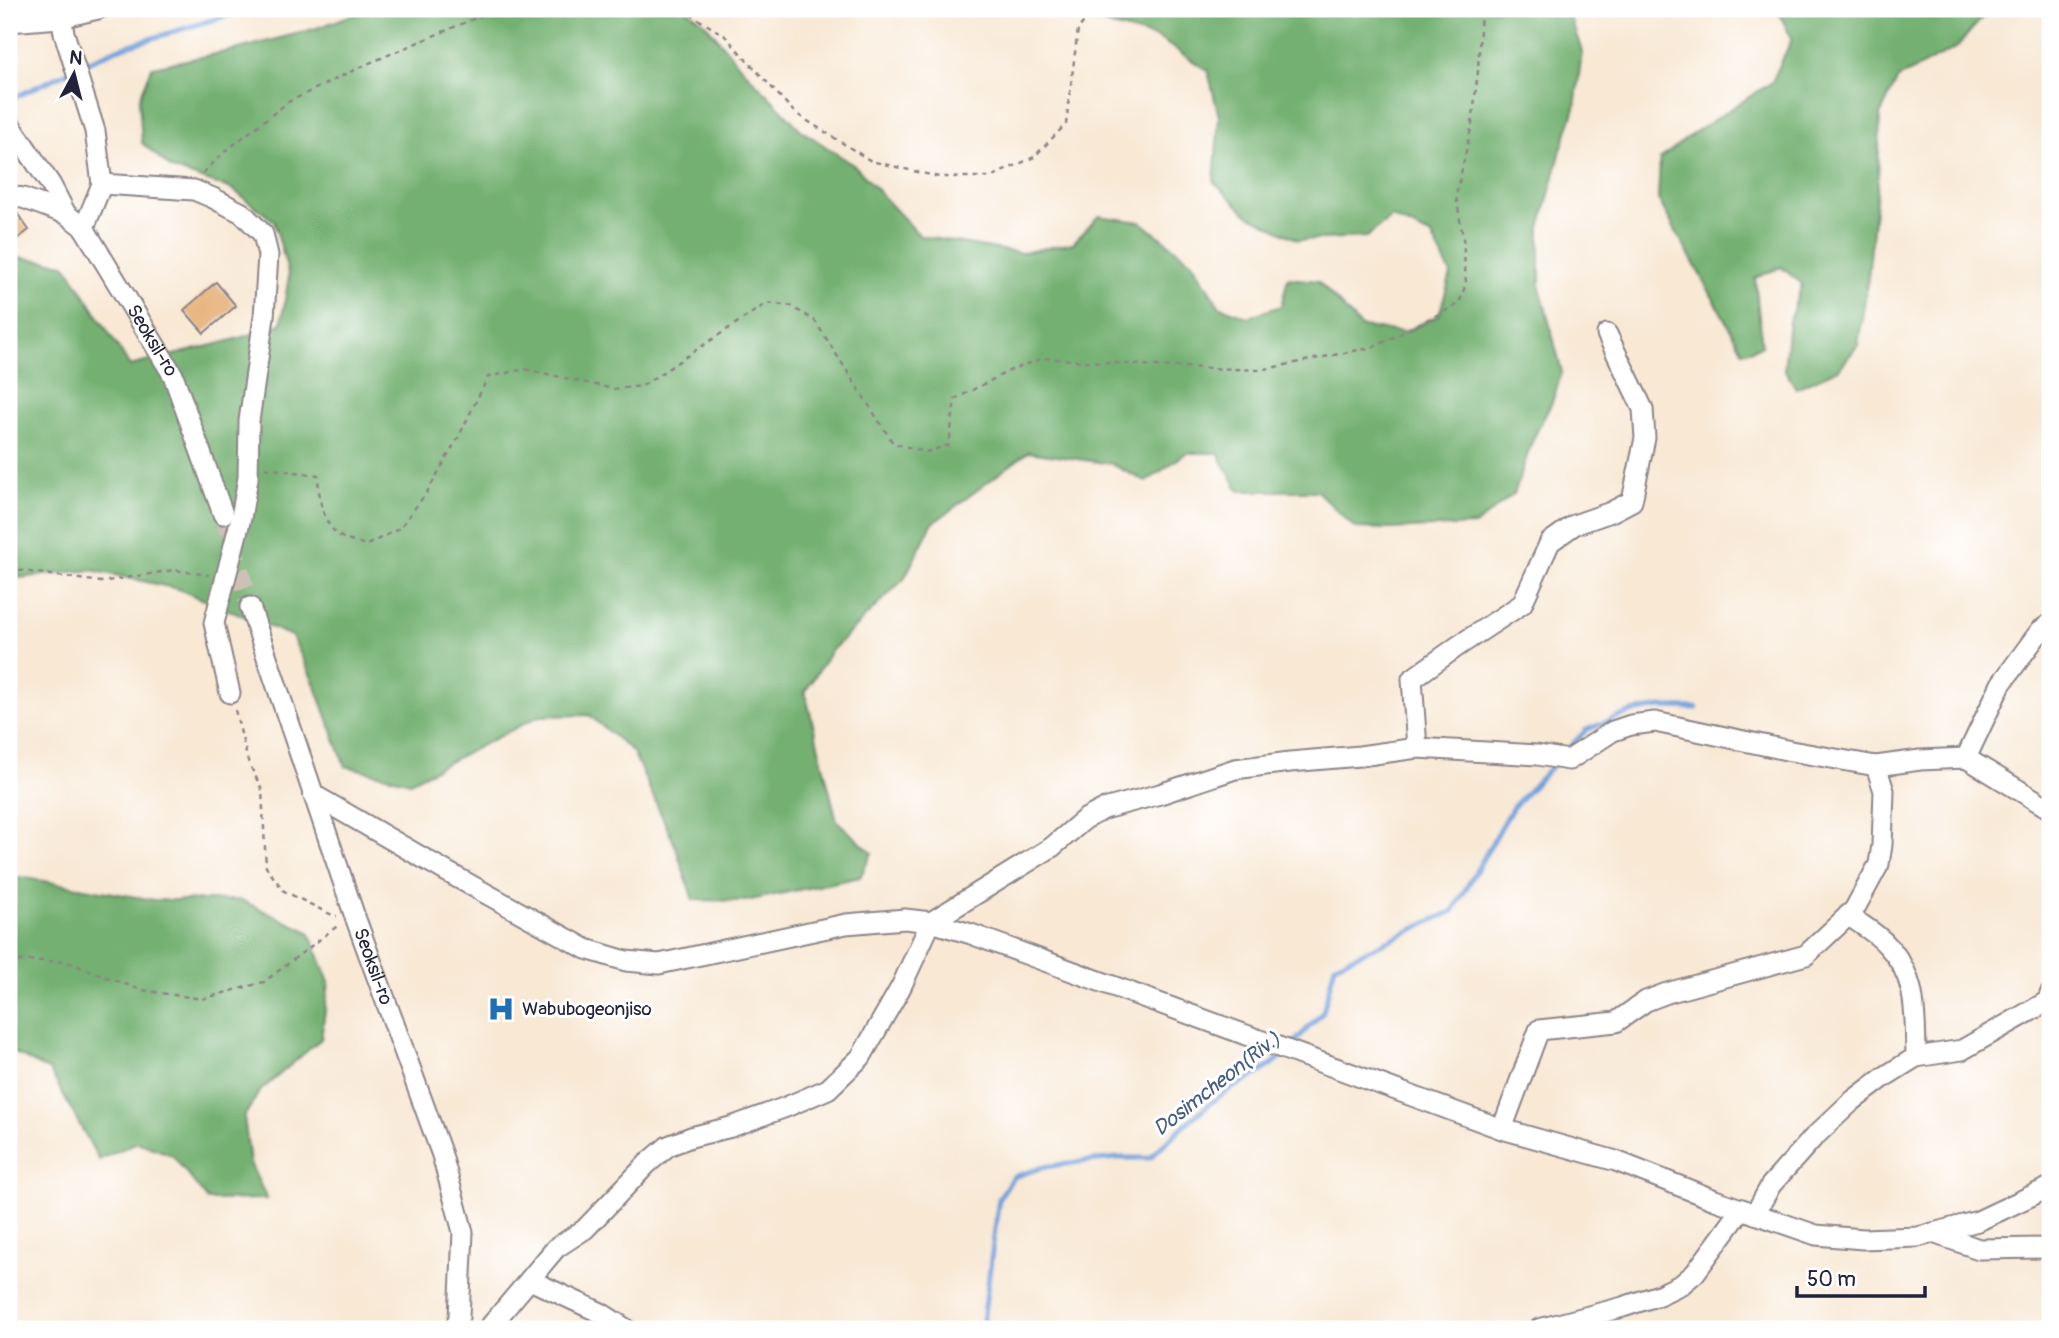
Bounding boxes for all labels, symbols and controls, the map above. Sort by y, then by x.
north arrow [38,38,108,108]
text: N [68,45,84,71]
street label: Seoksil-ro [121,300,183,381]
street label: Seoksil-ro [348,925,398,1008]
hospital icon: Wabubogeonjiso [486,994,516,1024]
place label: Wabubogeonjiso [522,997,652,1021]
water label: Dosimcheon(Riv.) [1148,1026,1286,1142]
scale bar [1797,1254,1924,1298]
text: 50 m [1807,1266,1856,1293]

